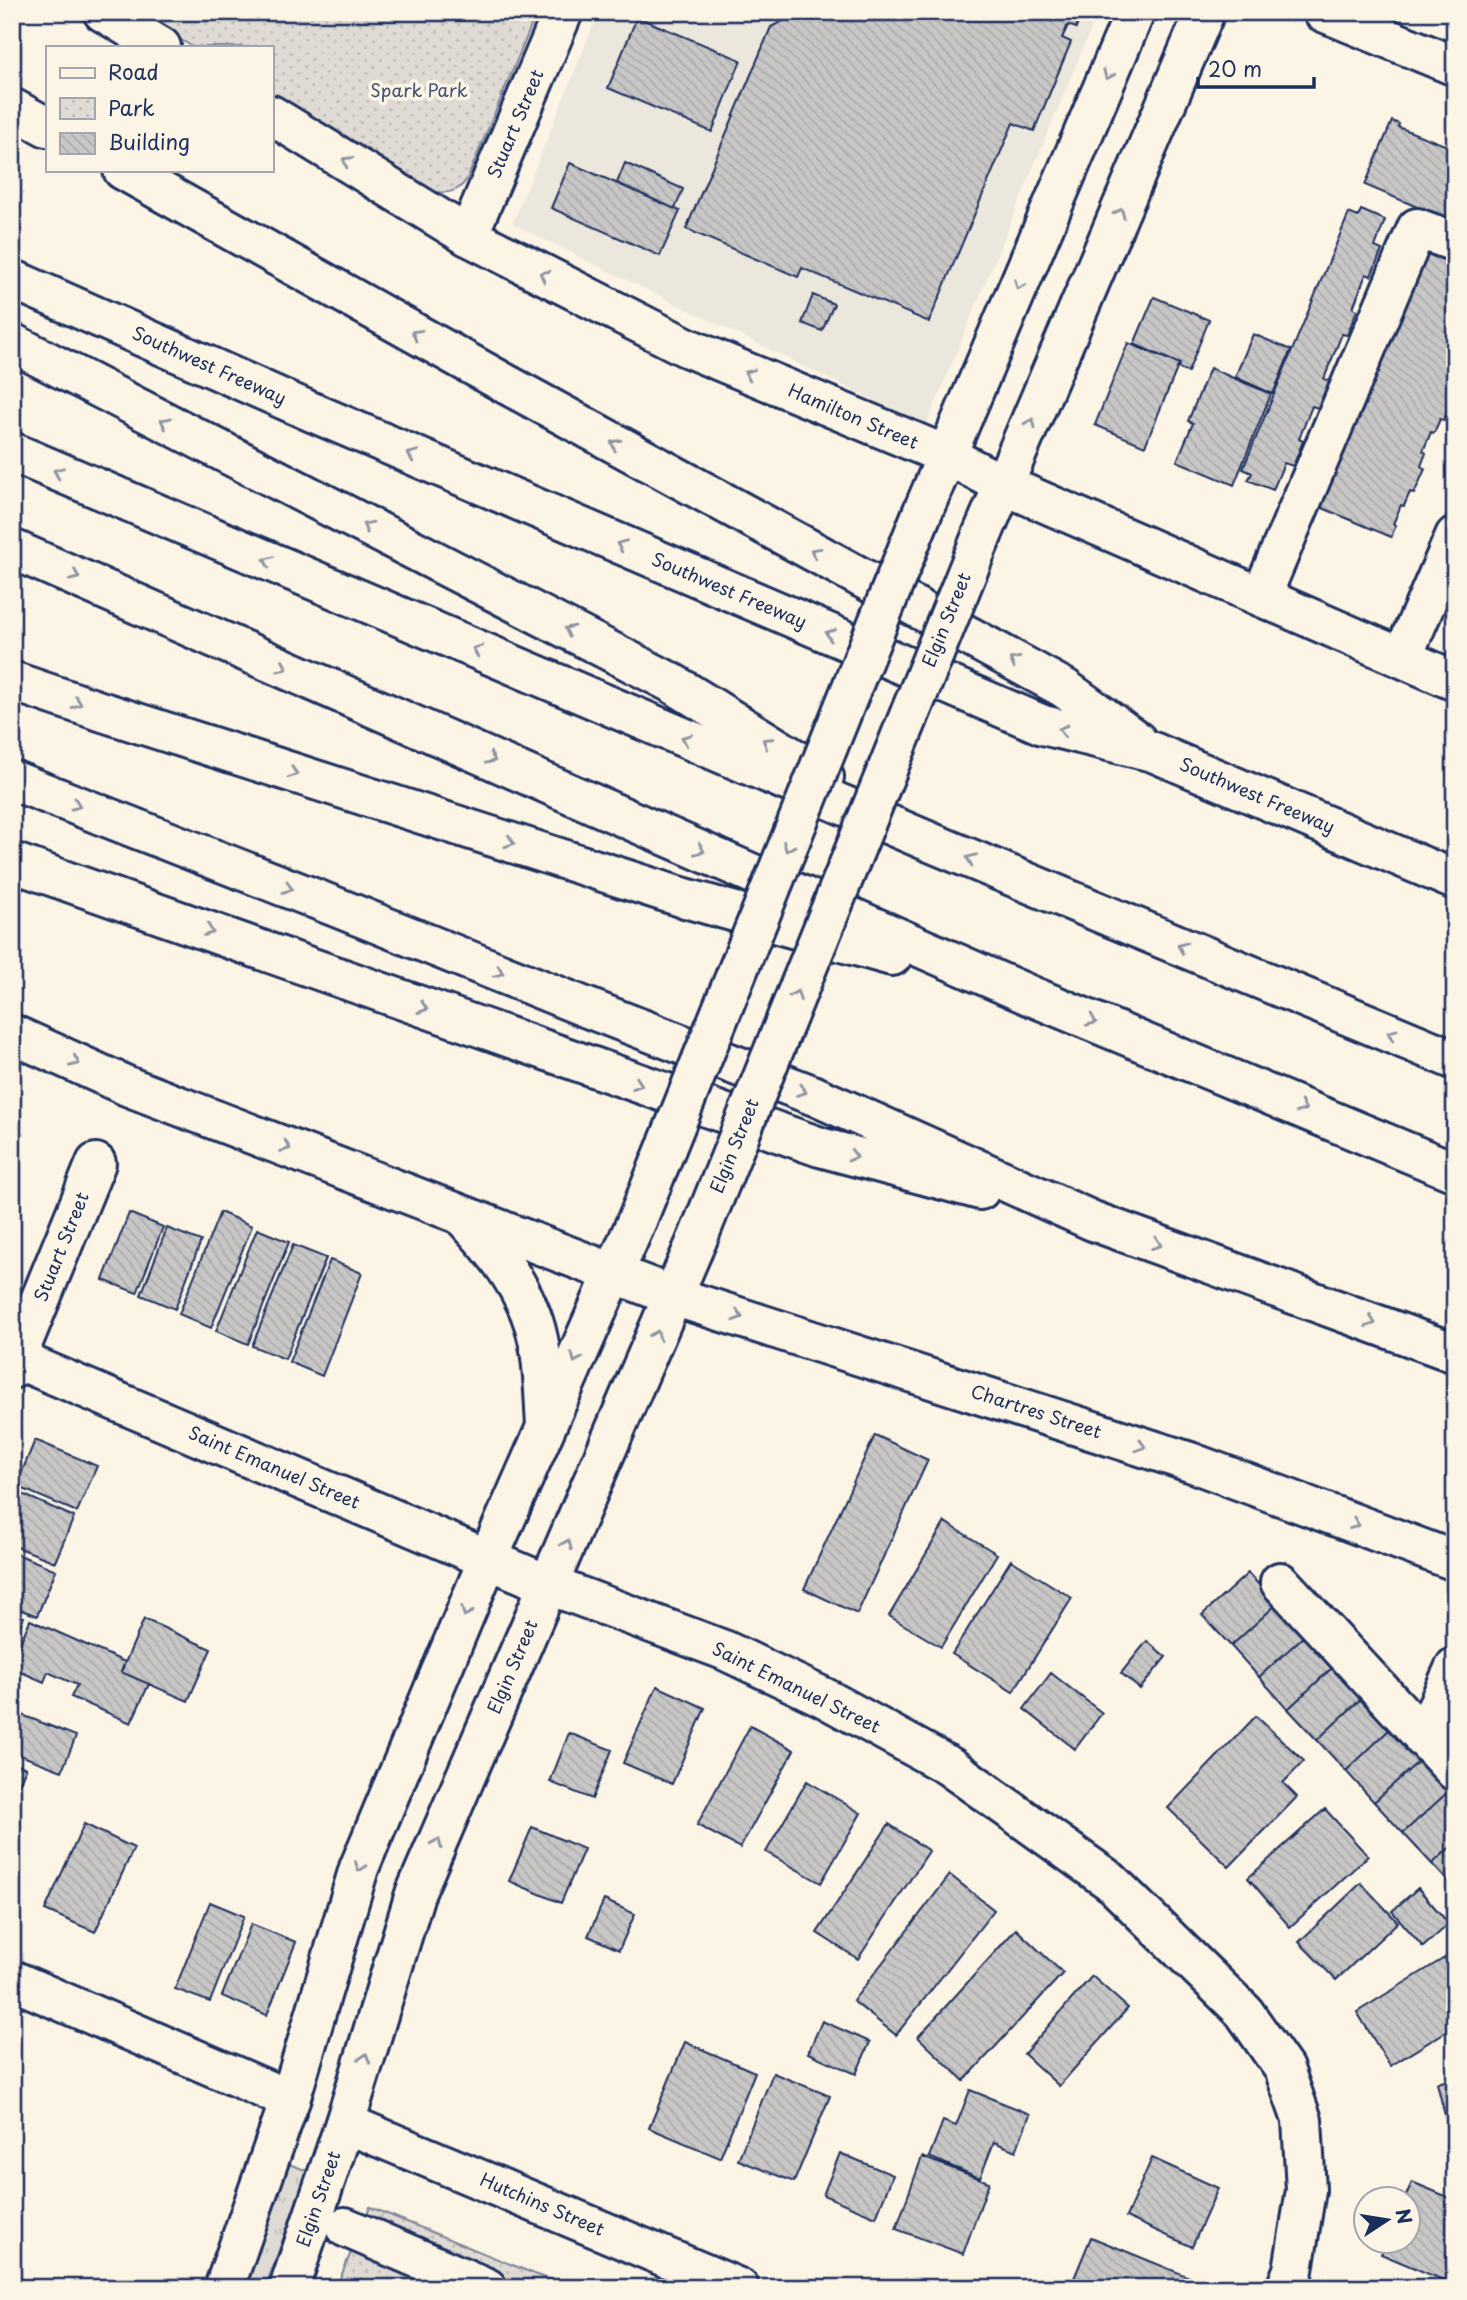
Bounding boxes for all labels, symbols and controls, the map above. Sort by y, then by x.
legend [46,46,273,172]
scale bar [1198,46,1313,90]
text: 20 m [1208,52,1262,84]
text: Road [108,55,159,87]
street label: Stuart Street [480,65,550,182]
one-way arrow [1102,68,1116,80]
park label: Spark Park [370,76,468,103]
text: Park [108,91,155,123]
text: Building [108,125,190,157]
one-way arrow [342,157,355,170]
one-way arrow [1112,208,1126,220]
one-way arrow [539,269,551,283]
one-way arrow [1014,278,1028,290]
street label: Southwest Freeway [128,319,291,411]
one-way arrow [410,329,423,342]
one-way arrow [744,368,756,382]
street label: Hamilton Street [784,376,923,455]
one-way arrow [160,416,172,430]
one-way arrow [1023,417,1037,430]
one-way arrow [610,438,622,452]
one-way arrow [407,449,419,463]
one-way arrow [53,466,65,480]
one-way arrow [362,520,374,534]
one-way arrow [616,539,628,553]
street label: Southwest Freeway [648,545,811,634]
one-way arrow [809,547,822,561]
one-way arrow [262,555,275,569]
one-way arrow [68,568,80,582]
street label: Elgin Street [914,568,977,671]
one-way arrow [564,625,576,638]
one-way arrow [825,629,837,643]
one-way arrow [472,644,484,658]
one-way arrow [1009,656,1022,669]
one-way arrow [276,659,288,673]
one-way arrow [70,695,82,709]
one-way arrow [1057,724,1069,738]
one-way arrow [681,733,694,747]
one-way arrow [762,737,775,750]
street label: Southwest Freeway [1176,750,1339,839]
one-way arrow [484,751,497,765]
one-way arrow [287,765,299,779]
one-way arrow [69,796,81,810]
one-way arrow [503,834,516,848]
one-way arrow [782,840,796,852]
one-way arrow [692,842,705,856]
one-way arrow [966,854,978,868]
one-way arrow [281,879,293,893]
one-way arrow [202,923,214,937]
one-way arrow [1176,941,1188,955]
one-way arrow [492,964,504,978]
one-way arrow [788,990,802,1002]
one-way arrow [417,1000,429,1014]
one-way arrow [1084,1013,1097,1027]
one-way arrow [1386,1028,1398,1042]
one-way arrow [67,1054,80,1068]
one-way arrow [631,1076,643,1090]
one-way arrow [796,1082,808,1096]
street label: Elgin Street [702,1094,765,1197]
one-way arrow [1295,1100,1307,1114]
one-way arrow [279,1138,291,1152]
one-way arrow [847,1148,859,1162]
street label: Stuart Street [26,1188,95,1305]
one-way arrow [1151,1236,1163,1250]
one-way arrow [732,1308,744,1323]
one-way arrow [1365,1314,1377,1328]
one-way arrow [648,1330,662,1342]
one-way arrow [570,1350,584,1363]
street label: Chartres Street [968,1377,1105,1444]
street label: Saint Emanuel Street [185,1418,365,1515]
one-way arrow [1135,1438,1147,1453]
one-way arrow [1349,1516,1361,1530]
one-way arrow [558,1539,572,1551]
one-way arrow [461,1605,475,1617]
street label: Elgin Street [480,1615,544,1718]
street label: Saint Emanuel Street [708,1634,885,1739]
one-way arrow [429,1838,443,1850]
one-way arrow [354,1860,368,1872]
one-way arrow [357,2053,372,2065]
street label: Elgin Street [289,2147,347,2250]
street label: Hutchins Street [476,2165,609,2242]
north arrow [1352,2184,1422,2254]
text: N [1389,2206,1420,2227]

